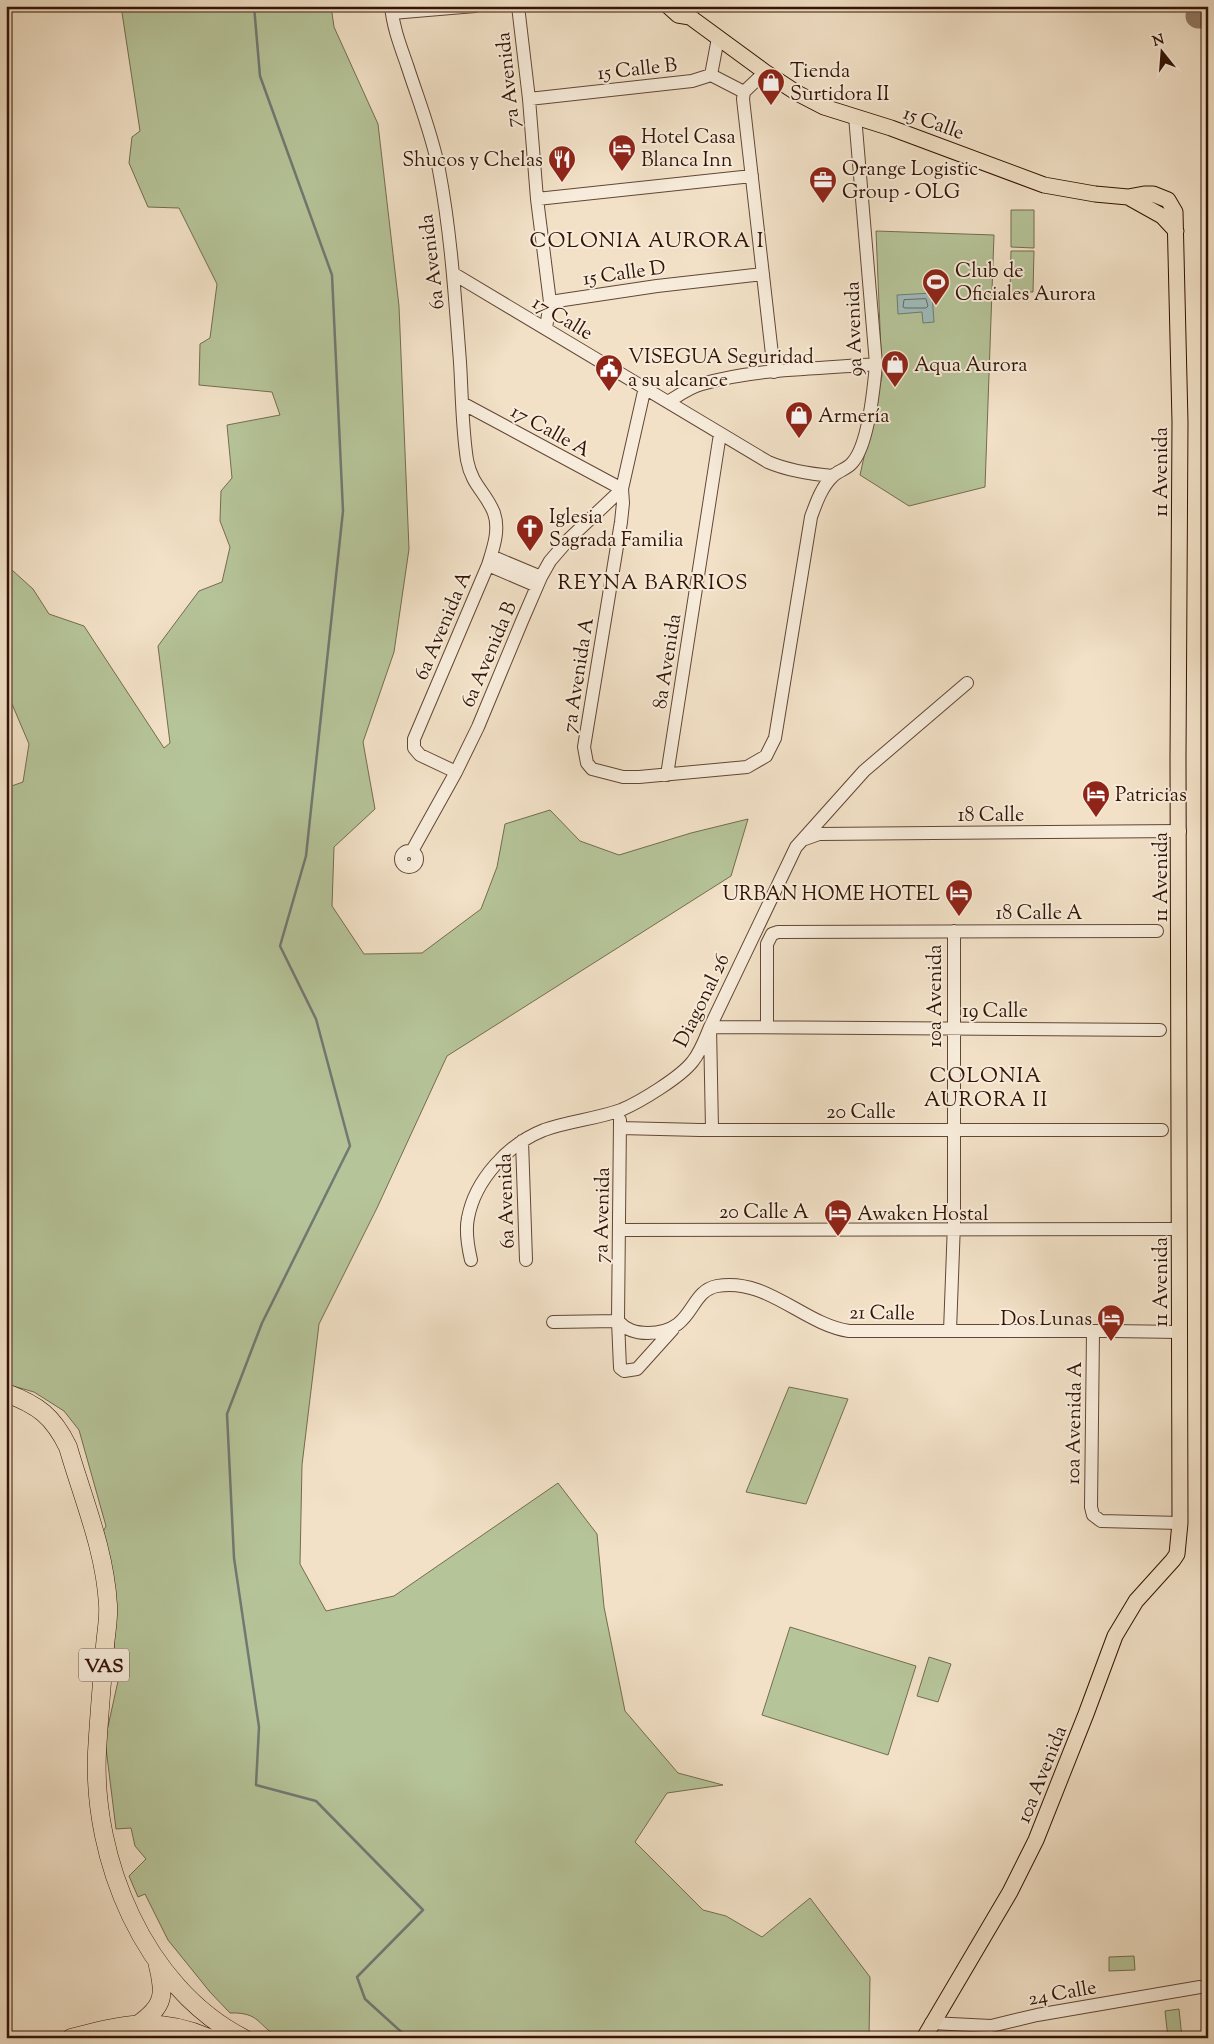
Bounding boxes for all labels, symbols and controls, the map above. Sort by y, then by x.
north arrow [1136,28,1186,78]
text: N [1151,30,1167,53]
street label: 7a Avenida [490,31,529,129]
street label: 15 Calle B [596,52,679,89]
place label: Tienda Surtidora II [790,58,890,110]
shop icon: Tienda Surtidora II [756,67,786,106]
street label: 15 Calle [898,100,968,149]
place label: Hotel Casa Blanca Inn [641,124,736,176]
hotel icon: Hotel Casa Blanca Inn [607,133,637,172]
restaurant icon: Shucos y Chelas [547,144,577,183]
place label: Shucos y Chelas [402,147,543,176]
place label: Orange Logistic Group - OLG [842,156,978,208]
office icon: Orange Logistic Group - OLG [808,165,838,204]
street label: 6a Avenida [413,212,454,311]
district label: COLONIA AURORA I [529,227,765,257]
street label: 15 Calle D [581,254,668,295]
place label: Club de Oficiales Aurora [955,258,1096,310]
sports icon: Club de Oficiales Aurora [921,267,951,306]
street label: 9a Avenida [839,281,872,377]
street label: 17 Calle [526,290,598,349]
place label: VISEGUA Seguridad a su alcance [628,344,814,396]
shop icon: Aqua Aurora [880,349,910,388]
place label: Aqua Aurora [914,352,1027,381]
public building icon: VISEGUA Seguridad a su alcance [594,353,624,392]
street label: 17 Calle A [505,398,595,466]
shop icon: Armería [784,400,814,439]
place label: Armería [818,403,889,432]
street label: 11 Avenida [1148,427,1177,517]
place label: Iglesia Sagrada Familia [549,504,684,556]
church icon: Iglesia Sagrada Familia [515,513,545,552]
street label: 6a Avenida A [408,567,480,685]
district label: REYNA BARRIOS [558,569,748,599]
street label: 6a Avenida B [455,597,526,712]
street label: 8a Avenida [647,612,690,711]
street label: 7a Avenida A [556,616,603,735]
hotel icon: Patricias [1081,779,1111,818]
place label: Patricias [1115,782,1187,811]
street label: 18 Calle [958,802,1024,831]
street label: 11 Avenida [1148,832,1177,922]
hotel icon: URBAN HOME HOTEL [944,878,974,917]
place label: URBAN HOME HOTEL [722,881,940,910]
street label: 18 Calle A [996,900,1082,929]
street label: 10a Avenida [922,945,951,1047]
street label: Diagonal 26 [668,949,738,1053]
street label: 19 Calle [962,998,1028,1027]
district label: COLONIA AURORA II [924,1062,1048,1116]
street label: 20 Calle [826,1099,896,1128]
street label: 6a Avenida [491,1153,524,1249]
street label: 7a Avenida [588,1167,619,1263]
hotel icon: Awaken Hostal [823,1198,853,1237]
street label: 20 Calle A [719,1199,809,1228]
place label: Awaken Hostal [857,1201,989,1230]
street label: 11 Avenida [1148,1237,1177,1327]
street label: 21 Calle [849,1299,915,1330]
hotel icon: Dos Lunas [1096,1303,1126,1342]
place label: Dos Lunas [1001,1306,1092,1335]
street label: 10a Avenida A [1060,1361,1091,1485]
road number: VAS [79,1648,129,1682]
street label: 10a Avenida [1011,1722,1076,1828]
street label: 24 Calle [1026,1974,1099,2015]

